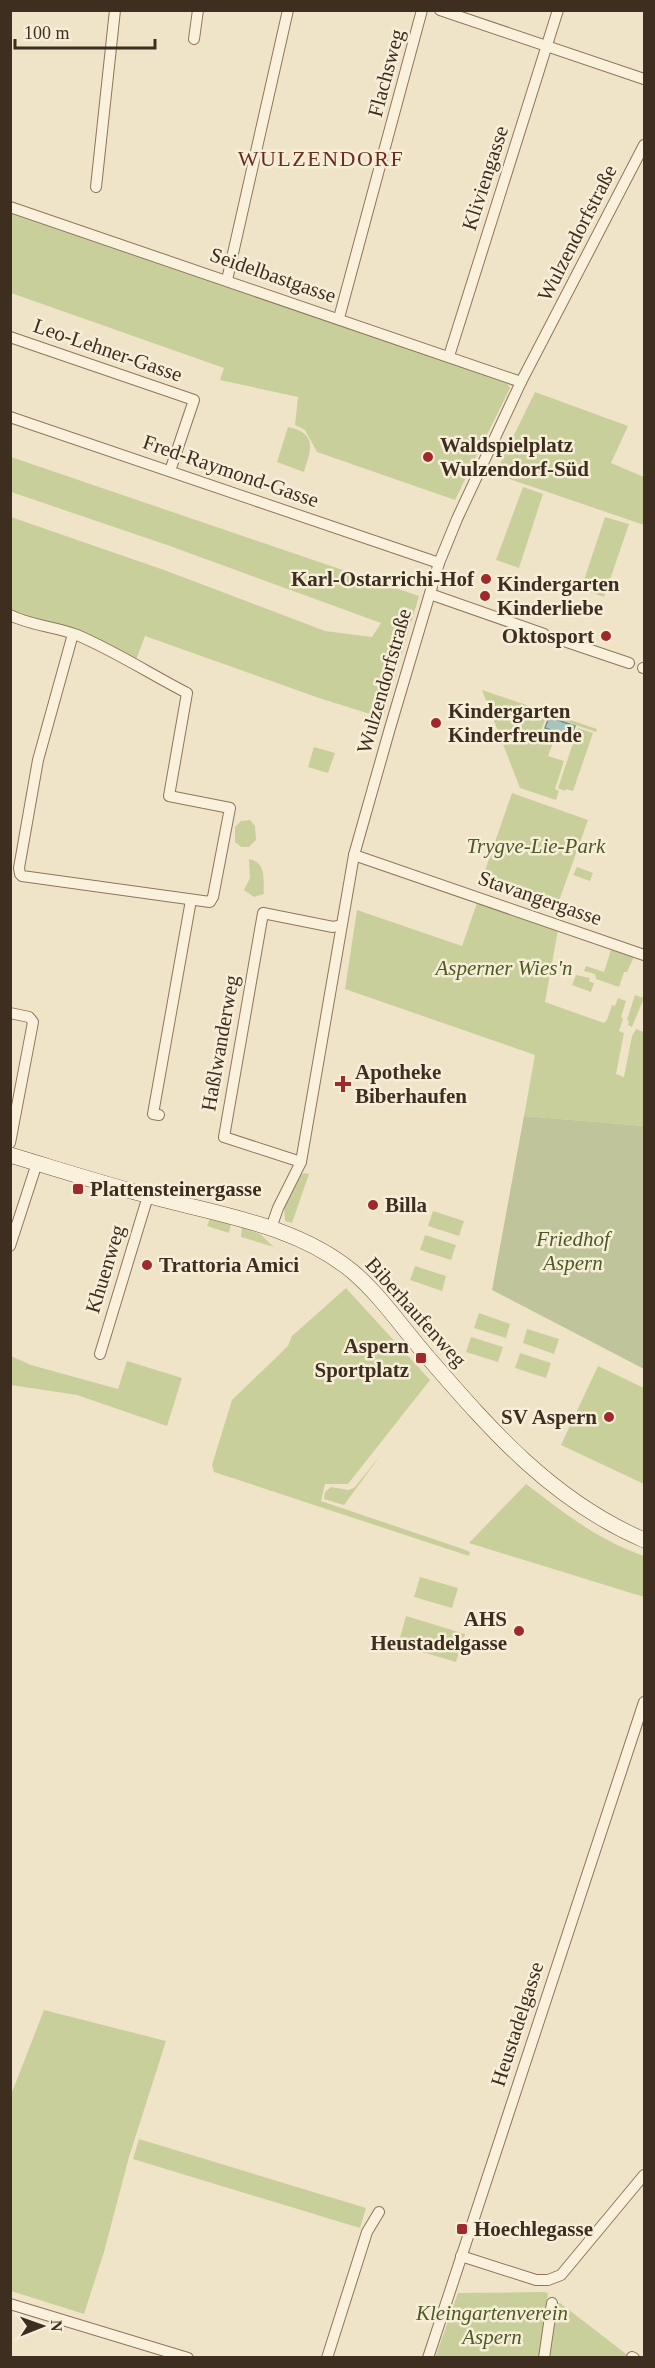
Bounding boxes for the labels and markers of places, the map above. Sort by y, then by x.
place label: Waldspielplatz Wulzendorf-Süd [440,433,589,481]
marker: Waldspielplatz Wulzendorf-Süd [421,450,435,464]
place label: Karl-Ostarrichi-Hof [291,567,475,591]
marker: Karl-Ostarrichi-Hof [479,572,493,586]
place label: Kindergarten Kinderliebe [497,572,620,620]
marker: Kindergarten Kinderliebe [478,589,492,603]
place label: Oktosport [502,624,594,648]
marker: Oktosport [599,629,613,643]
place label: Kindergarten Kinderfreunde [448,699,582,747]
marker: Kindergarten Kinderfreunde [429,716,443,730]
place label: Apotheke Biberhaufen [355,1060,467,1108]
marker: Apotheke Biberhaufen [336,1077,350,1091]
place label: Plattensteinergasse [90,1177,261,1201]
marker: Plattensteinergasse [71,1182,85,1196]
place label: Billa [385,1193,428,1217]
marker: Billa [366,1198,380,1212]
place label: Trattoria Amici [159,1253,299,1277]
marker: Trattoria Amici [140,1258,154,1272]
place label: Aspern Sportplatz [315,1334,409,1382]
marker: Aspern Sportplatz [414,1351,428,1365]
place label: SV Aspern [501,1405,597,1429]
marker: SV Aspern [602,1410,616,1424]
place label: AHS Heustadelgasse [371,1607,507,1655]
marker: AHS Heustadelgasse [512,1624,526,1638]
place label: Hoechlegasse [474,2217,593,2241]
marker: Hoechlegasse [455,2222,469,2236]

